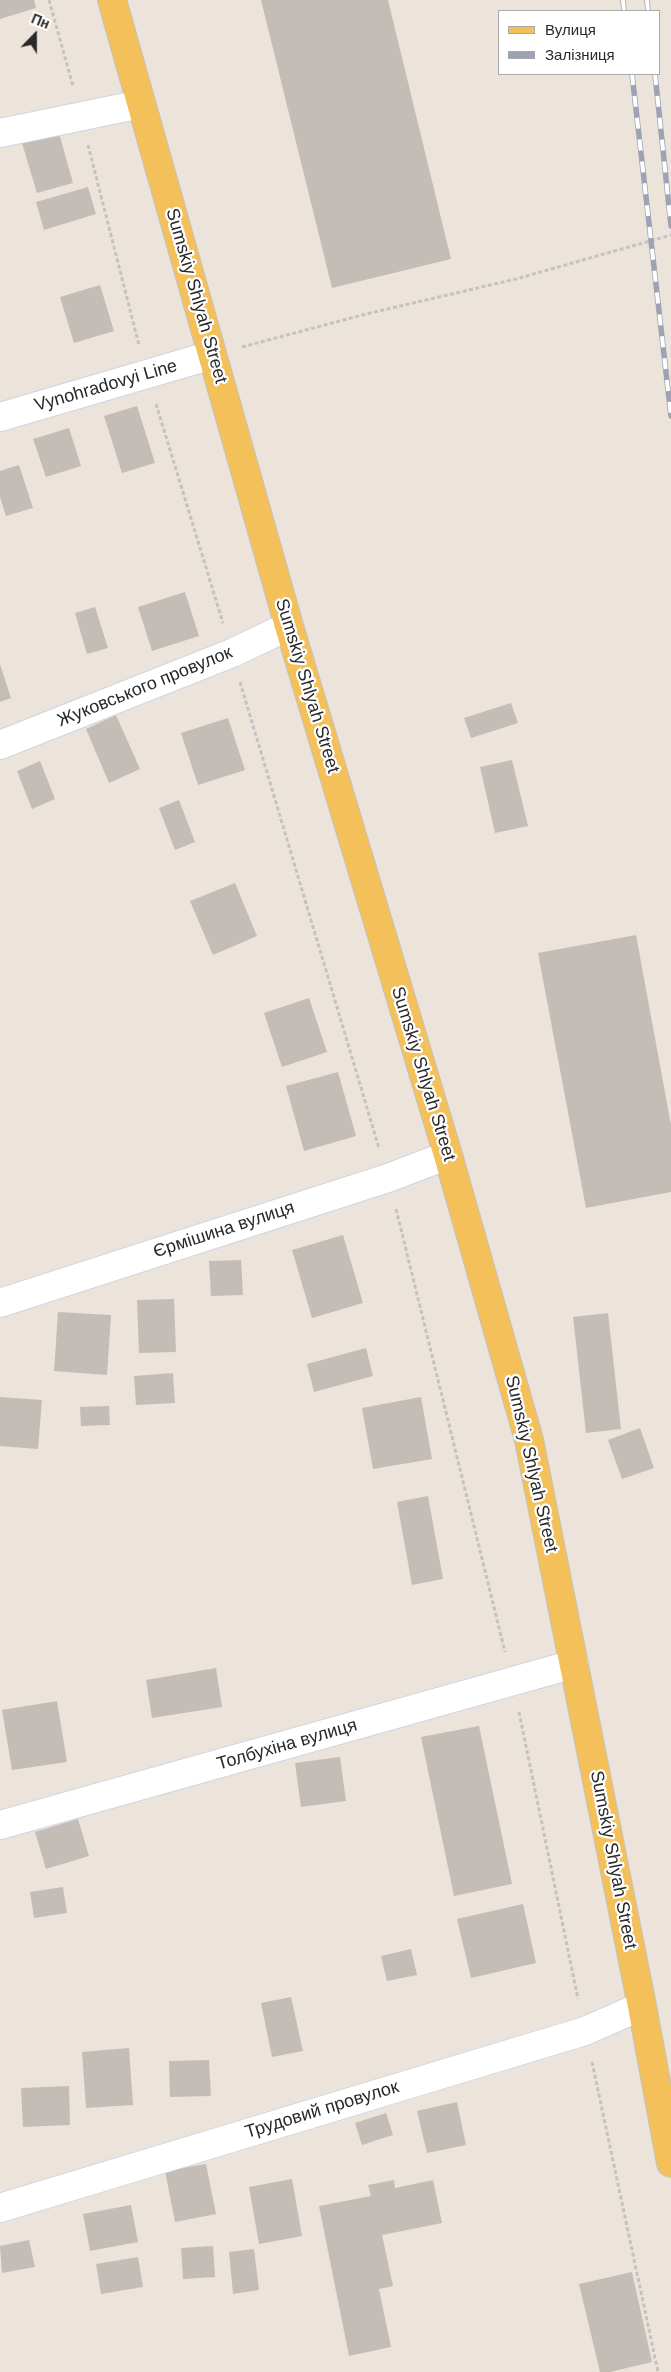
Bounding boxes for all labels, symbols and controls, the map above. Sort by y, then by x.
north arrow [10,10,60,60]
text: Пн [29,10,52,32]
legend [498,10,661,75]
text: Вулиця [545,21,596,38]
text: Залізниця [545,46,615,63]
street label: Sumskiy Shlyah Street [161,206,231,386]
street label: Vynohradovyi Line [32,355,180,417]
street label: Sumskiy Shlyah Street [270,596,344,776]
street label: Жуковського провулок [54,642,236,732]
street label: Sumskiy Shlyah Street [386,984,460,1164]
street label: Єрмішина вулиця [151,1197,297,1263]
street label: Sumskiy Shlyah Street [500,1373,562,1555]
street label: Толбухіна вулиця [214,1715,360,1775]
street label: Sumskiy Shlyah Street [585,1769,641,1951]
street label: Трудовий провулок [243,2076,401,2144]

